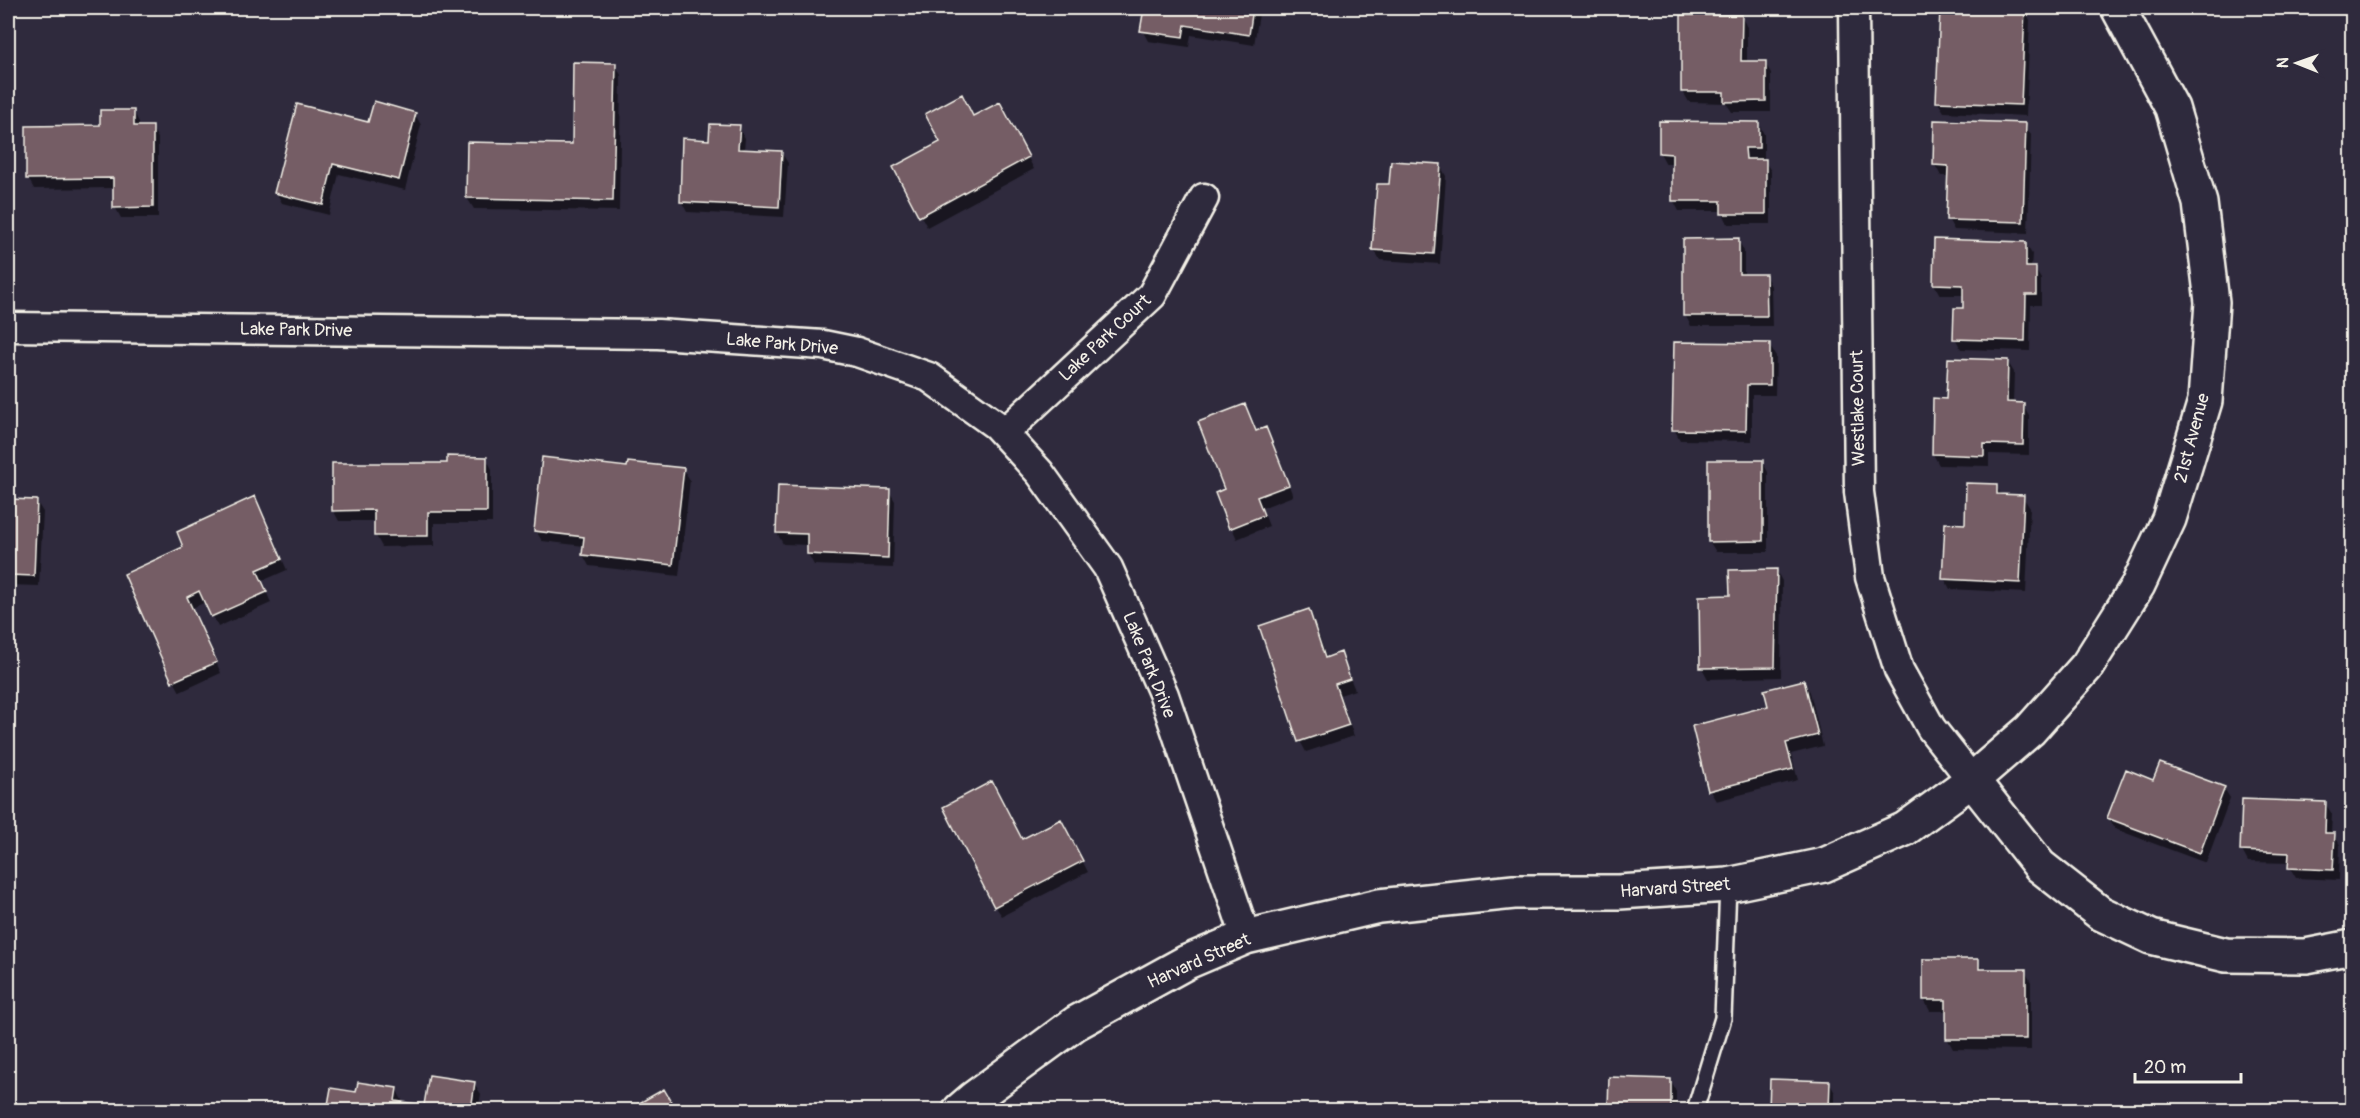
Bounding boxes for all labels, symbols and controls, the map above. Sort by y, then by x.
north arrow [2267,33,2327,93]
text: N [2273,57,2293,68]
street label: Lake Park Court [1054,289,1156,387]
street label: Lake Park Drive [239,318,353,342]
street label: Lake Park Drive [725,328,839,360]
street label: Westlake Court [1845,349,1871,466]
street label: 21st Avenue [2169,391,2215,485]
street label: Lake Park Drive [1117,608,1181,722]
street label: Harvard Street [1619,873,1732,903]
street label: Harvard Street [1144,928,1255,994]
scale bar [2135,1046,2242,1084]
text: 20 m [2144,1056,2186,1079]

